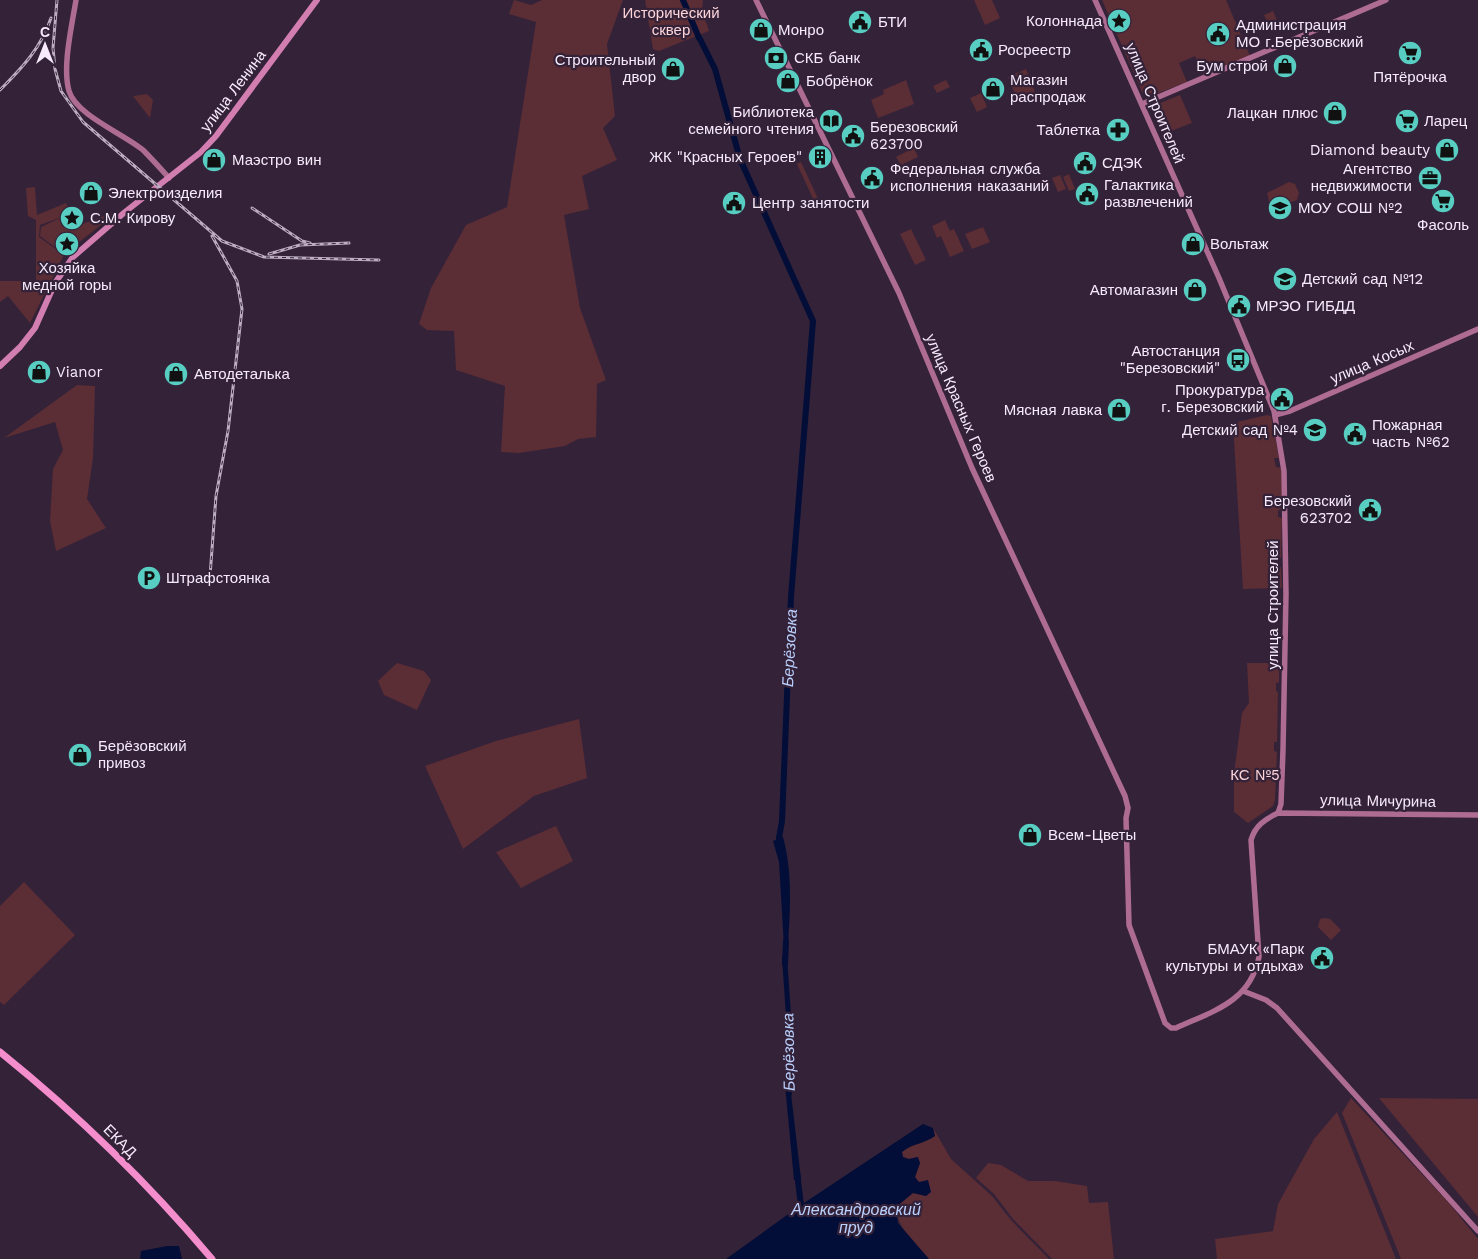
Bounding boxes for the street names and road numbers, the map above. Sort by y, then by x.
street label: улица Строителей [1121,40,1189,166]
street label: улица Ленина [196,46,270,135]
street label: улица Красных Героев [922,331,1000,485]
street label: улица Косых [1327,336,1417,388]
street label: улица Строителей [1264,540,1282,670]
street label: улица Мичурина [1320,791,1437,811]
street label: ЕКАД [100,1121,140,1161]

